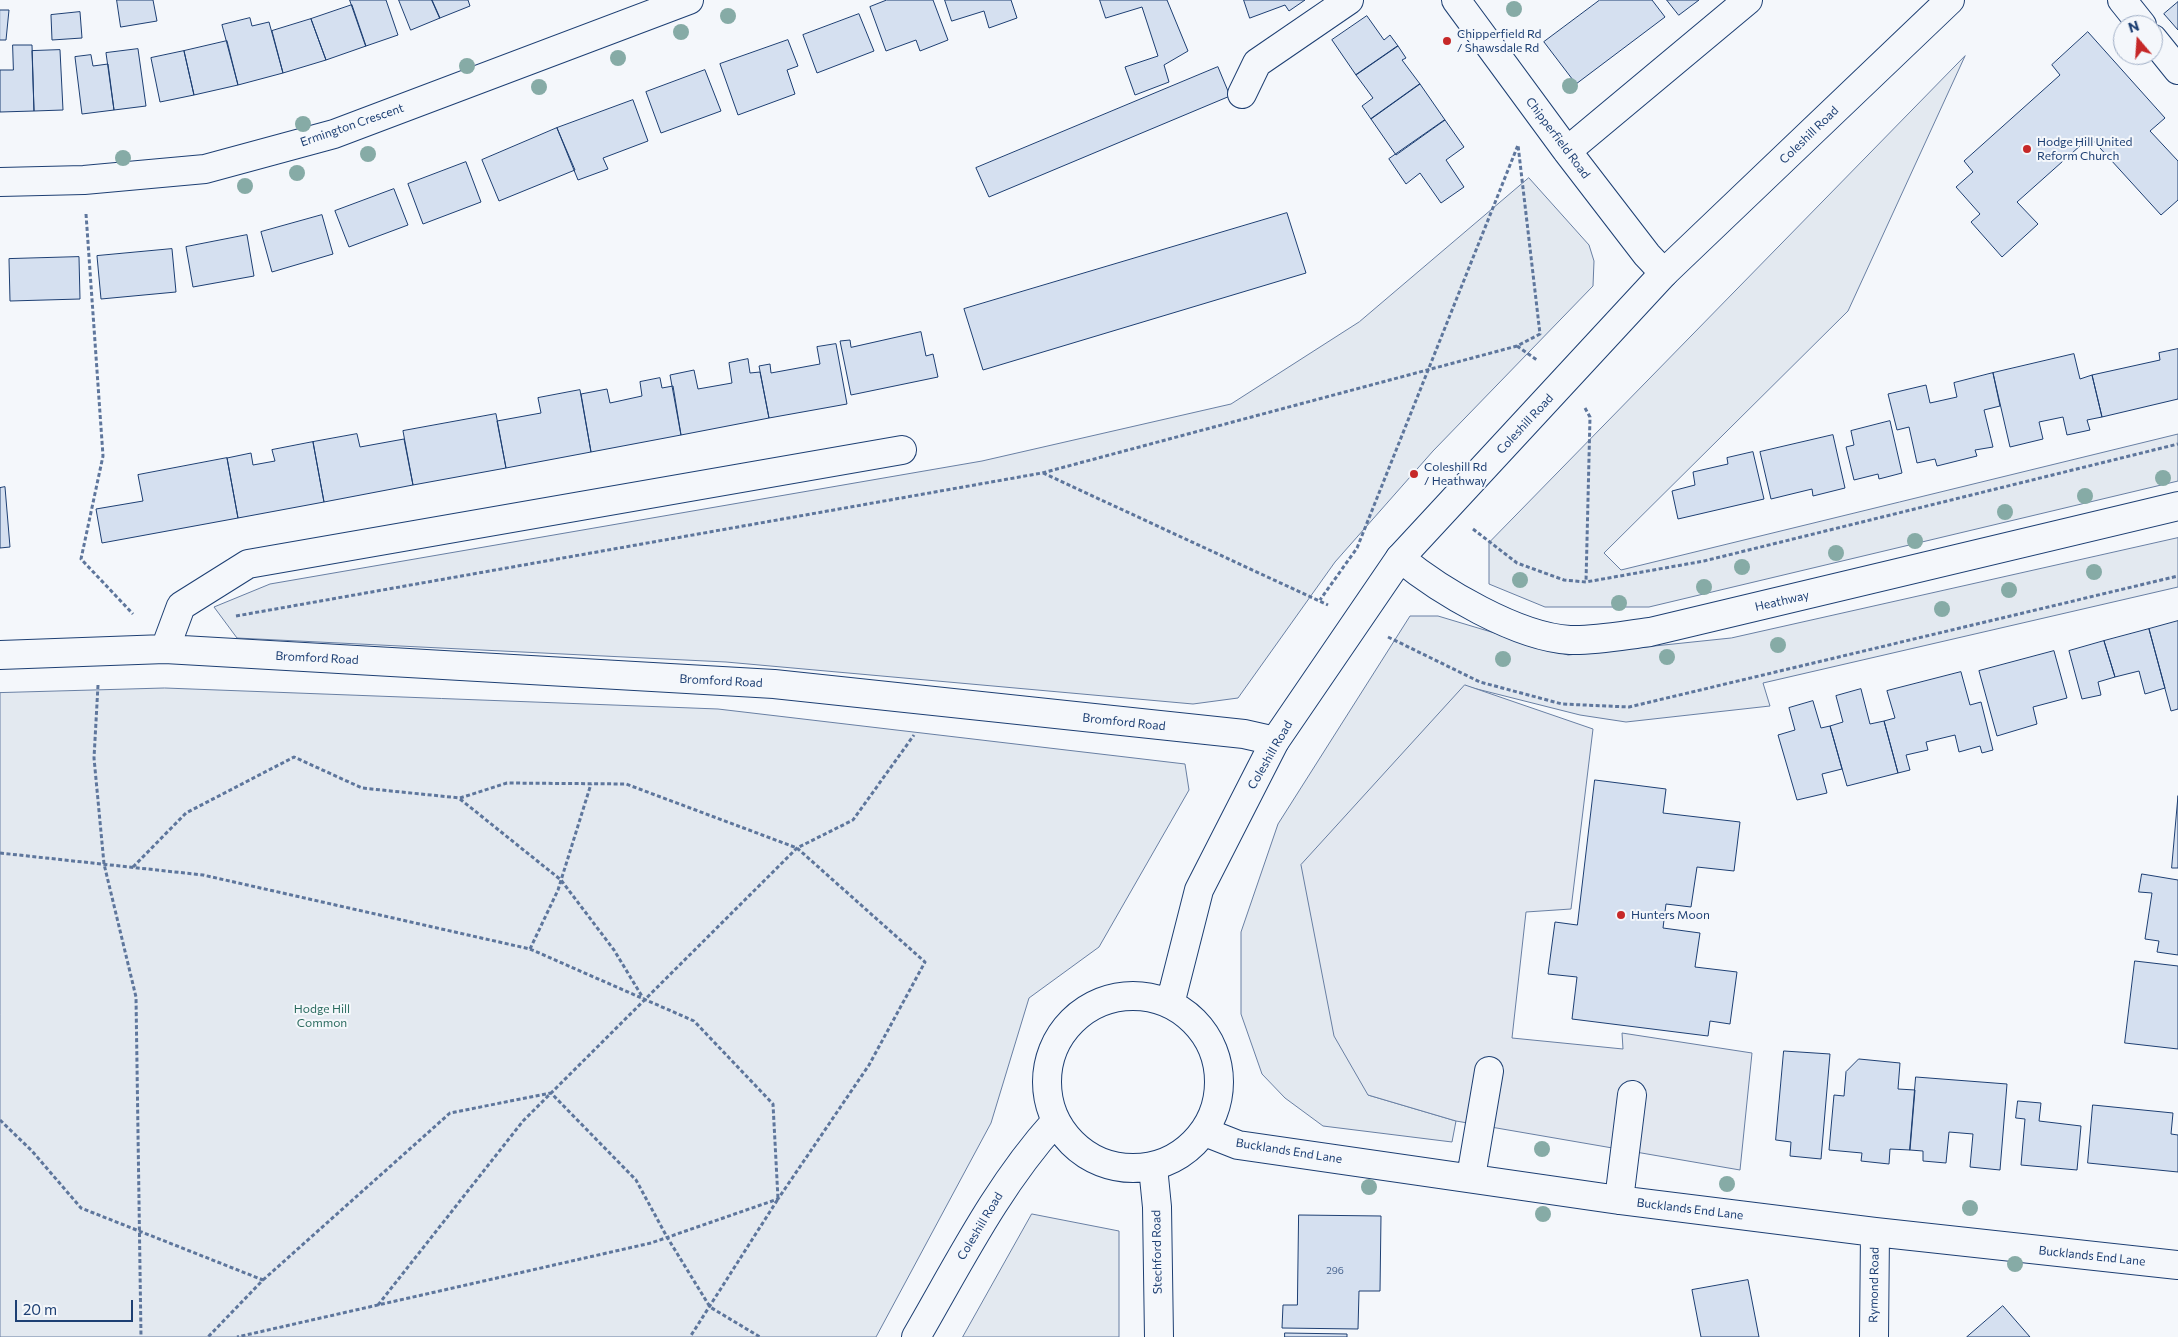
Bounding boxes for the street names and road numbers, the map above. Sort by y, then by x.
street label: Chipperfield Road [1523,95,1593,181]
street label: Ermington Crescent [298,101,406,149]
street label: Coleshill Road [1776,103,1842,167]
street label: Coleshill Road [1494,391,1556,457]
street label: Heathway [1754,588,1810,614]
street label: Bromford Road [275,649,359,667]
street label: Bromford Road [679,672,763,690]
street label: Bromford Road [1082,710,1166,734]
street label: Coleshill Road [1245,718,1295,792]
street label: Bucklands End Lane [1235,1135,1343,1167]
street label: Coleshill Road [954,1189,1006,1263]
street label: Bucklands End Lane [1636,1195,1744,1223]
street label: Stechford Road [1149,1210,1165,1294]
street label: Bucklands End Lane [2038,1243,2146,1269]
street label: Rymond Road [1866,1247,1882,1323]

